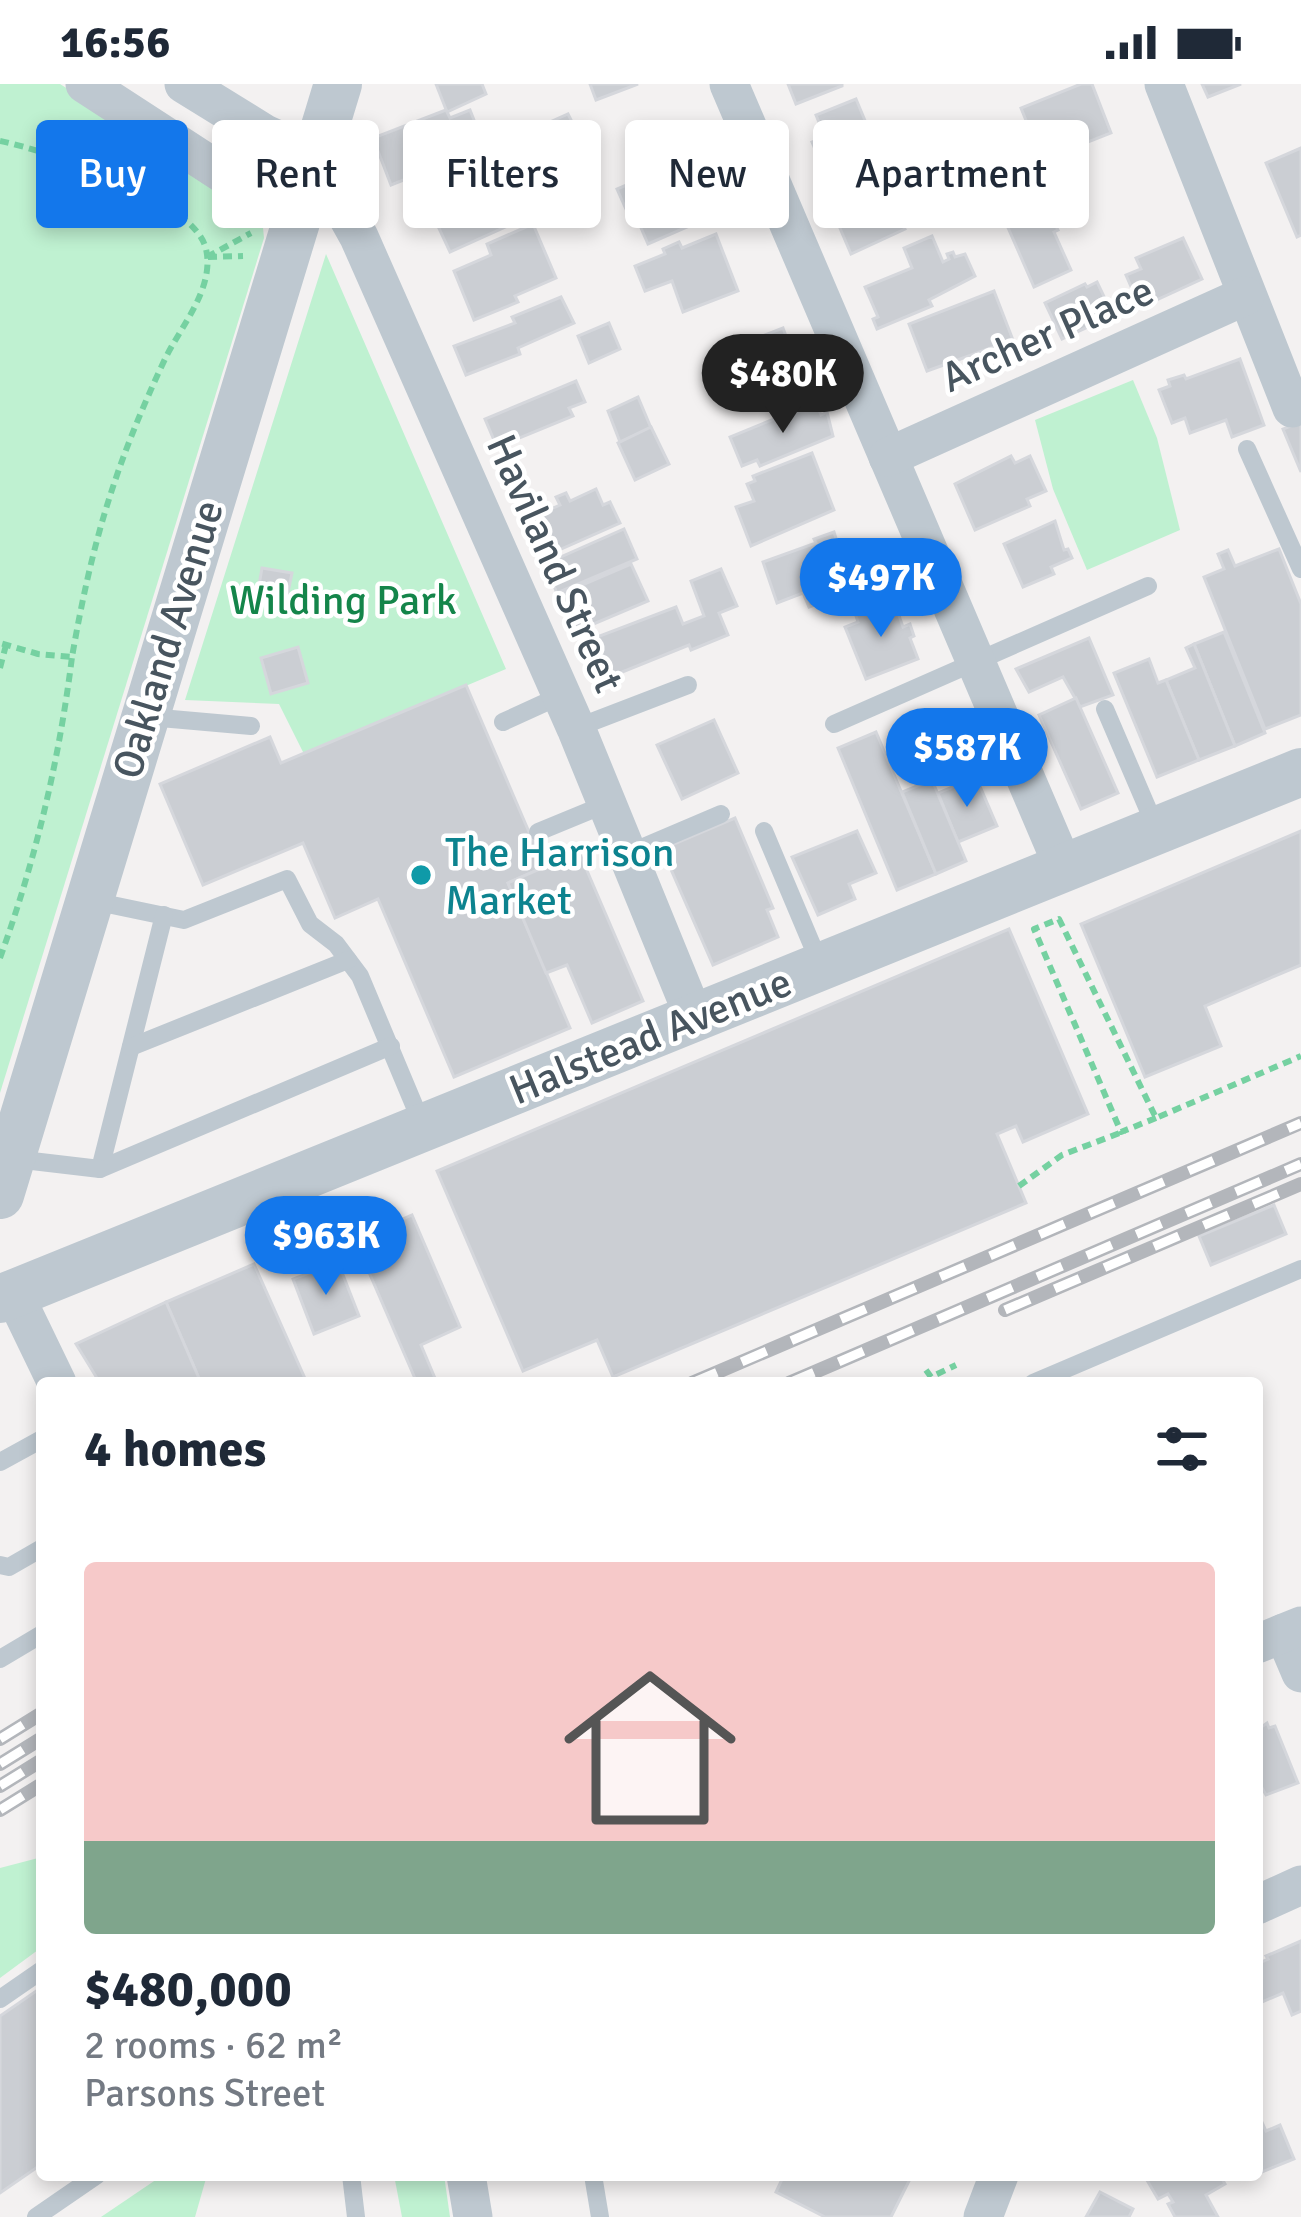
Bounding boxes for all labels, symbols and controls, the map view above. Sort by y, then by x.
text: 16:56 [60,15,170,70]
chip: Buy [36,120,188,228]
chip: Rent [212,120,379,228]
chip: Filters [403,120,601,228]
chip: New [625,120,789,228]
chip: Apartment [813,120,1089,228]
street label: Archer Place [934,265,1162,404]
pin: $480K [699,334,867,436]
text: $480K [729,349,837,397]
street label: Haviland Street [475,427,634,700]
street label: Oakland Avenue [102,494,235,785]
pin: $497K [797,538,965,640]
text: $497K [827,553,935,601]
park label: Wilding Park [229,575,457,626]
pin: $587K [883,708,1051,810]
text: $587K [913,723,1021,771]
place label: The Harrison Market [445,827,675,926]
marker: The Harrison Market [408,862,434,888]
street label: Halstead Avenue [502,957,799,1116]
pin: $963K [242,1196,410,1298]
text: $963K [272,1211,380,1259]
icon: filters [1149,1416,1215,1482]
text: 4 homes [84,1418,266,1481]
icon: home [542,1640,758,1856]
text: $480,000 [84,1958,292,2021]
text: 2 rooms · 62 m² [84,2021,343,2069]
text: Parsons Street [84,2069,325,2117]

